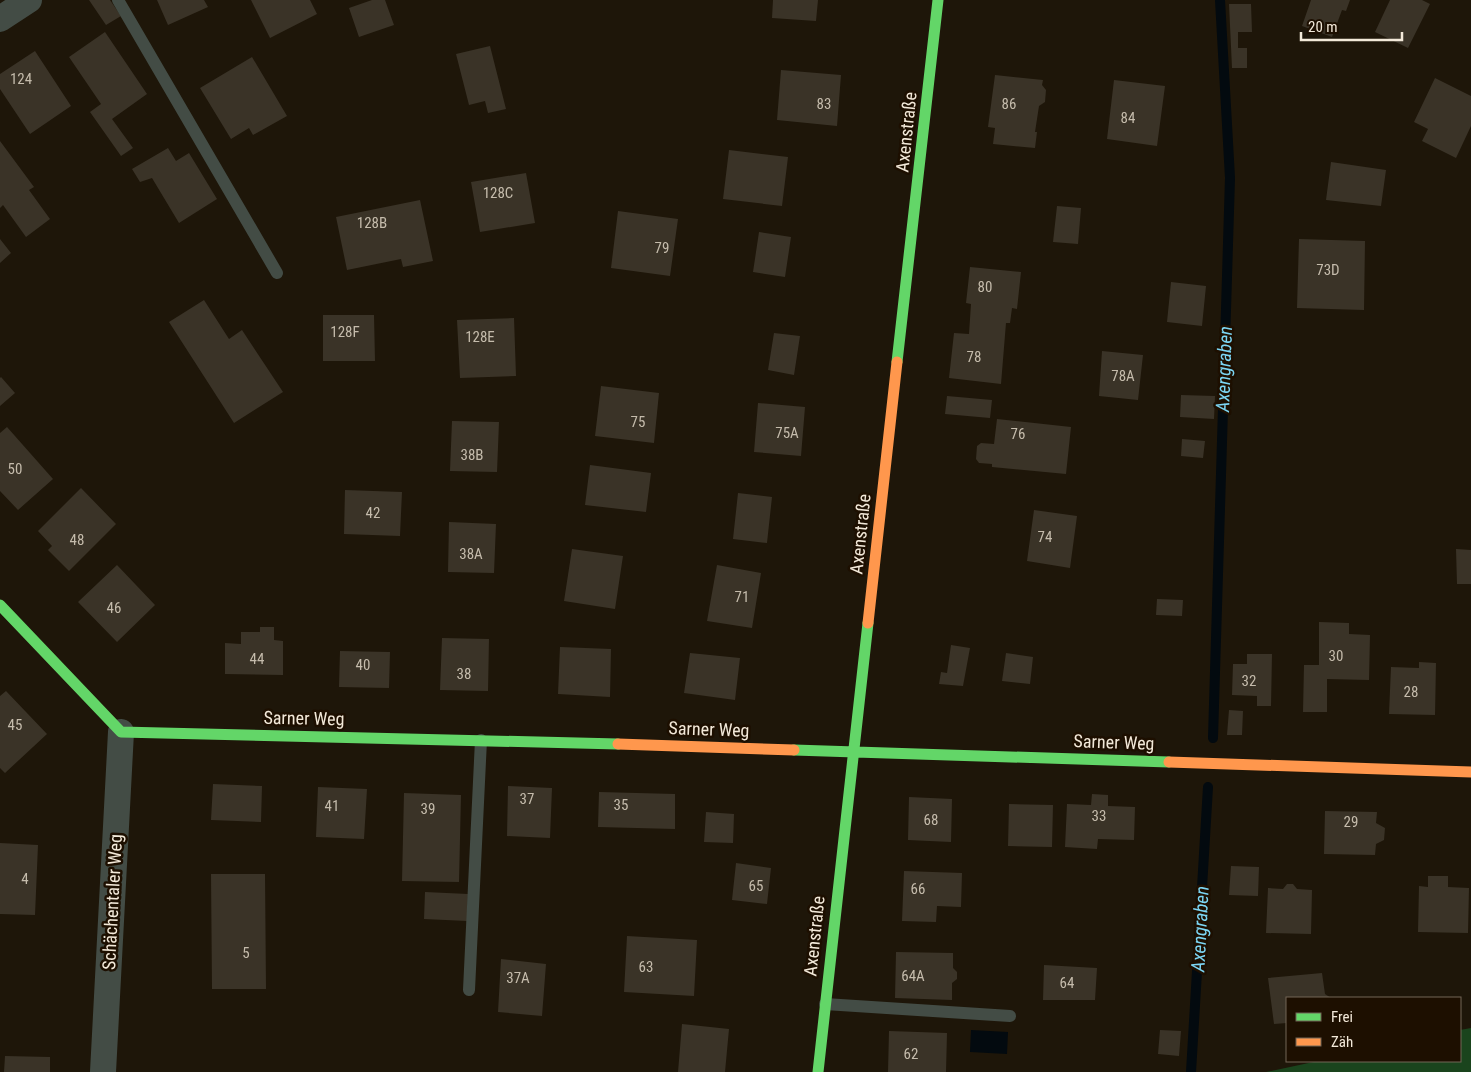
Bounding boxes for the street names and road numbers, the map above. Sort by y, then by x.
street label: Axenstraße [891,91,921,173]
street label: Axenstraße [845,493,875,575]
street label: Sarner Weg [263,707,345,729]
street label: Sarner Weg [668,717,750,741]
street label: Sarner Weg [1073,730,1155,754]
street label: Schächentaler Weg [98,834,126,970]
street label: Axenstraße [799,895,829,977]

